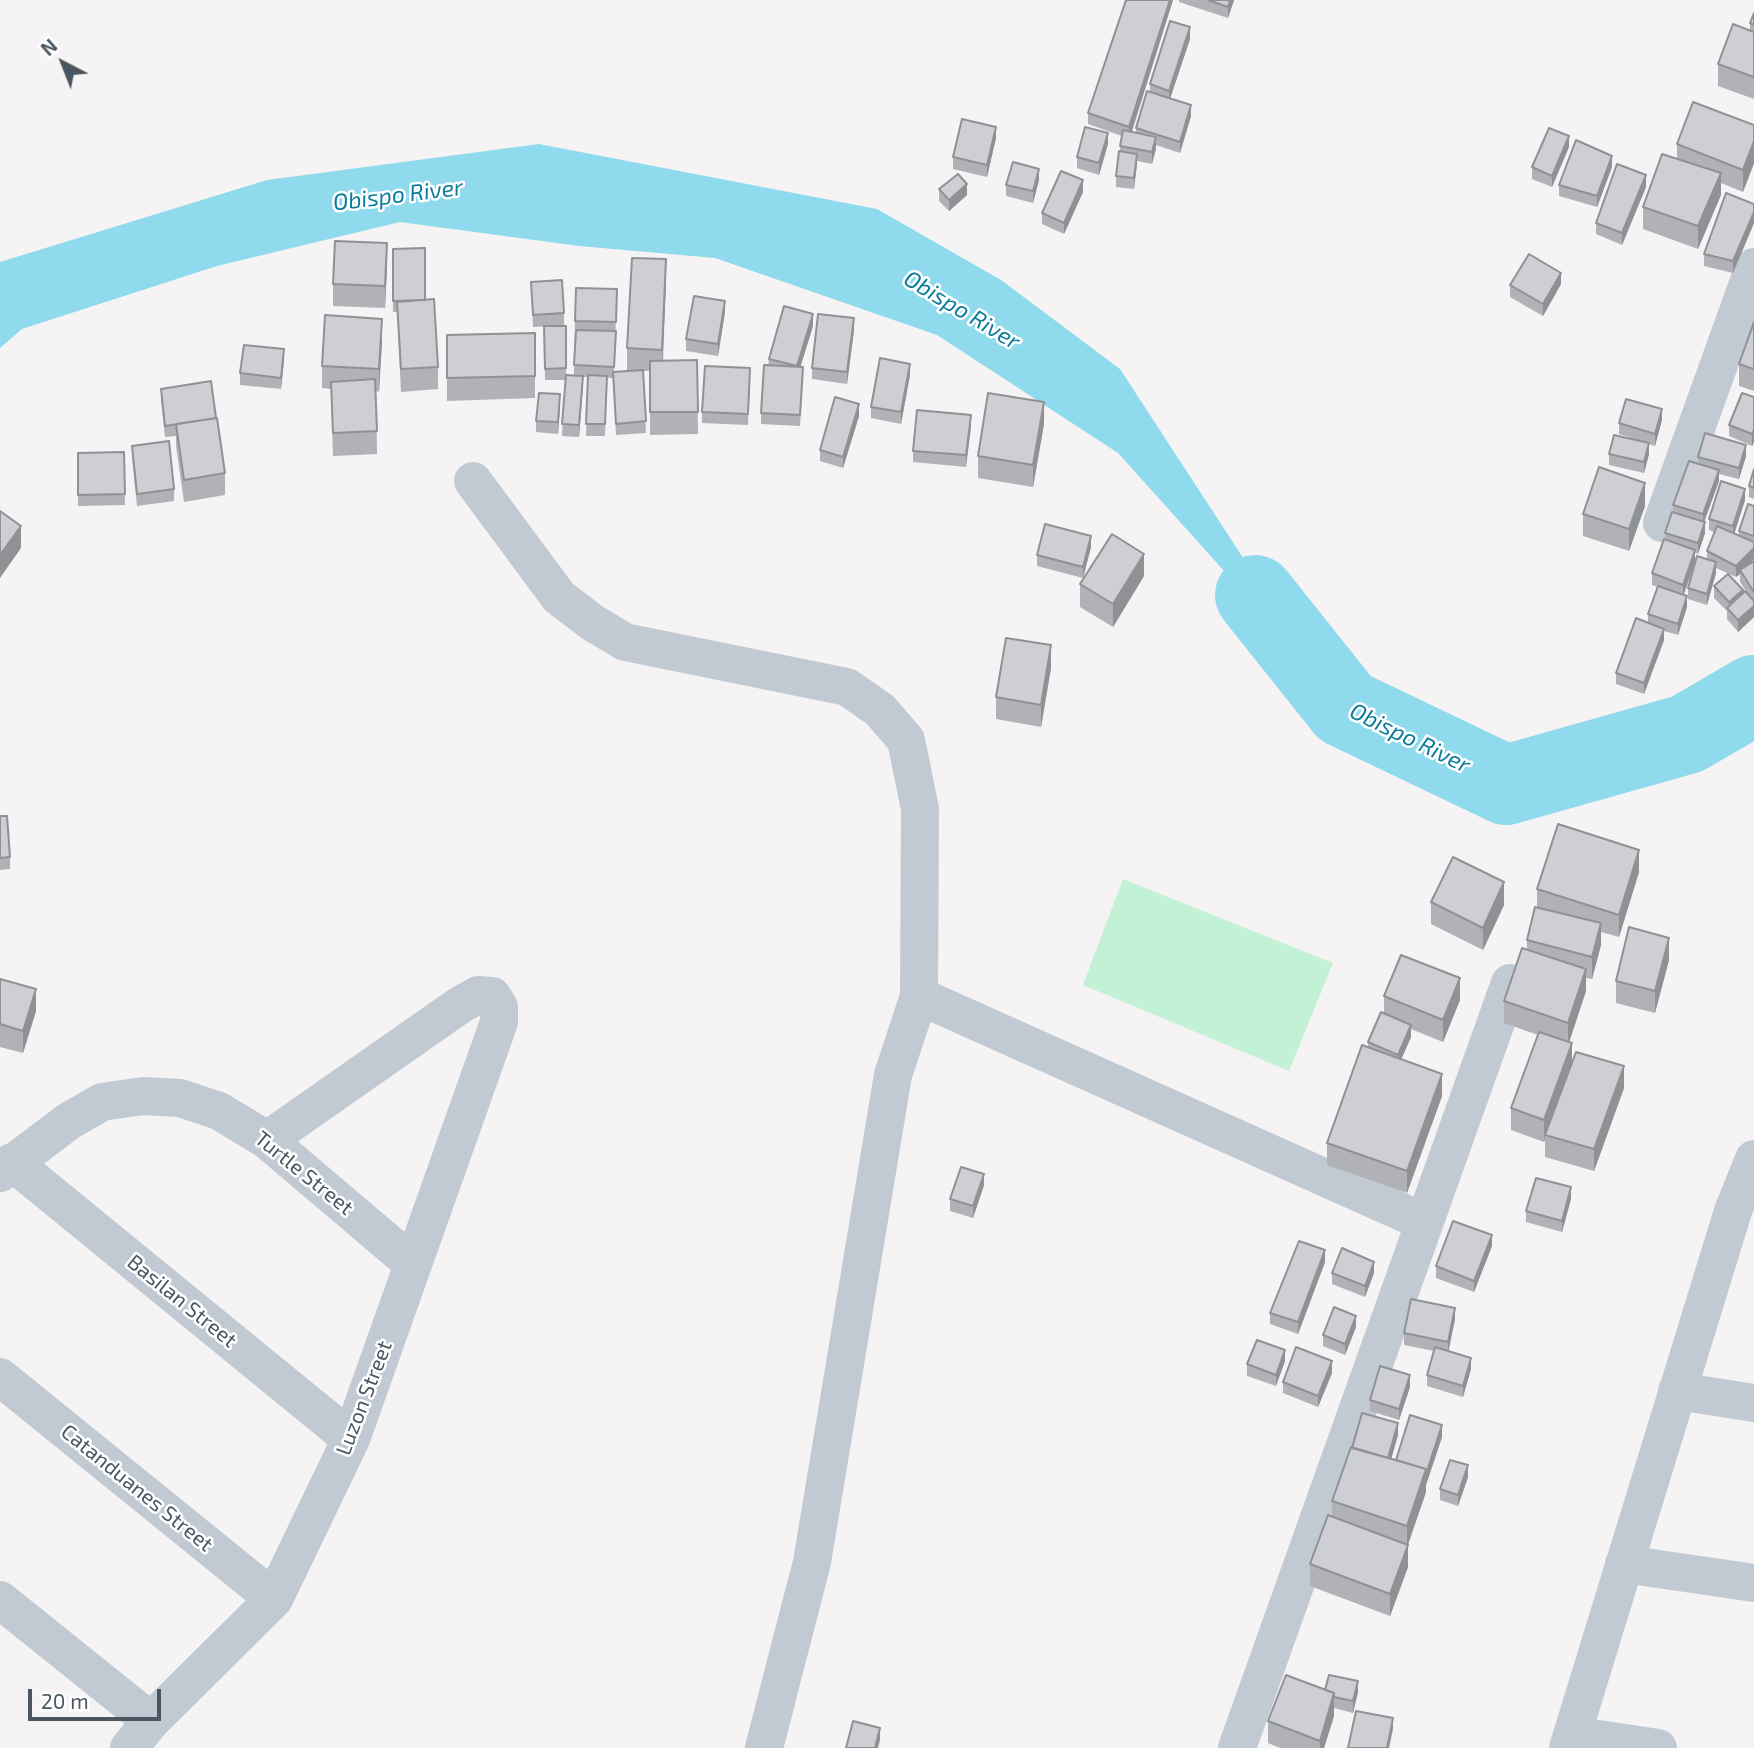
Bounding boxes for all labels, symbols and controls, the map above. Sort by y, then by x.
north arrow [28,28,98,98]
text: N [36,34,61,60]
water label: Obispo River [331,173,465,217]
water label: Obispo River [899,265,1025,355]
water label: Obispo River [1345,697,1475,779]
street label: Turtle Street [250,1126,358,1220]
street label: Basilan Street [122,1249,242,1353]
street label: Luzon Street [331,1337,397,1459]
street label: Catanduanes Street [56,1419,218,1557]
scale bar [32,1674,164,1718]
text: 20 m [41,1688,89,1713]

